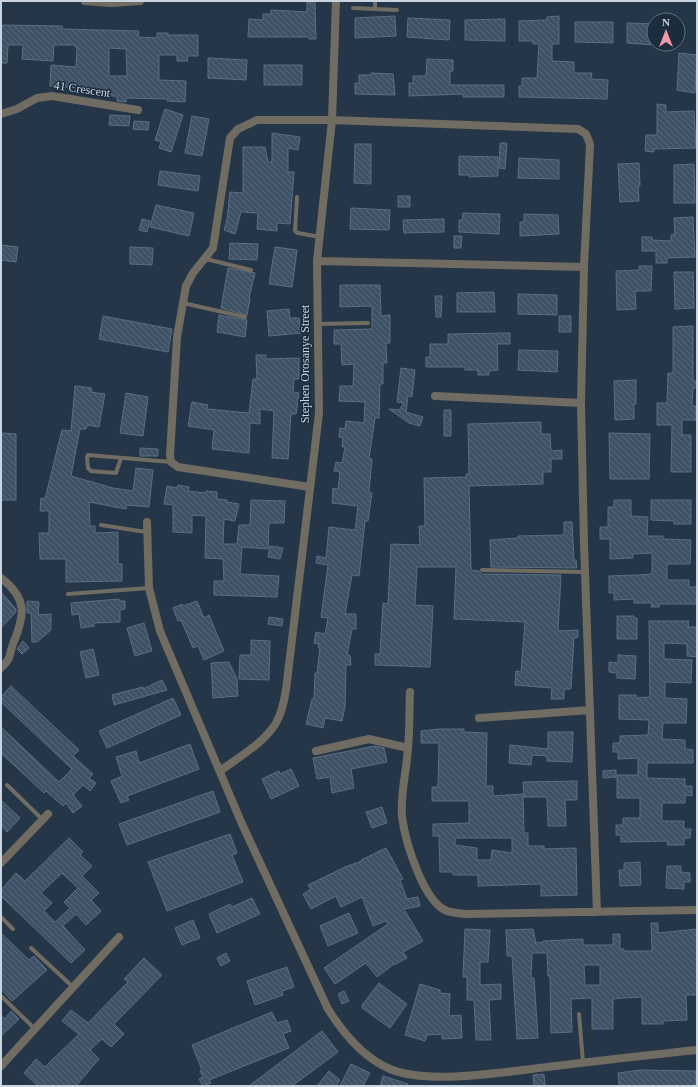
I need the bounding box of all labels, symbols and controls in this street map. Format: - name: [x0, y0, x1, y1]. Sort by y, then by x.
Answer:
- north arrow: [646, 12, 686, 52]
- text: N: [662, 16, 670, 28]
- street label: 41 Crescent: [53, 78, 112, 100]
- street label: Stephen Orosanye Street: [298, 304, 312, 423]

